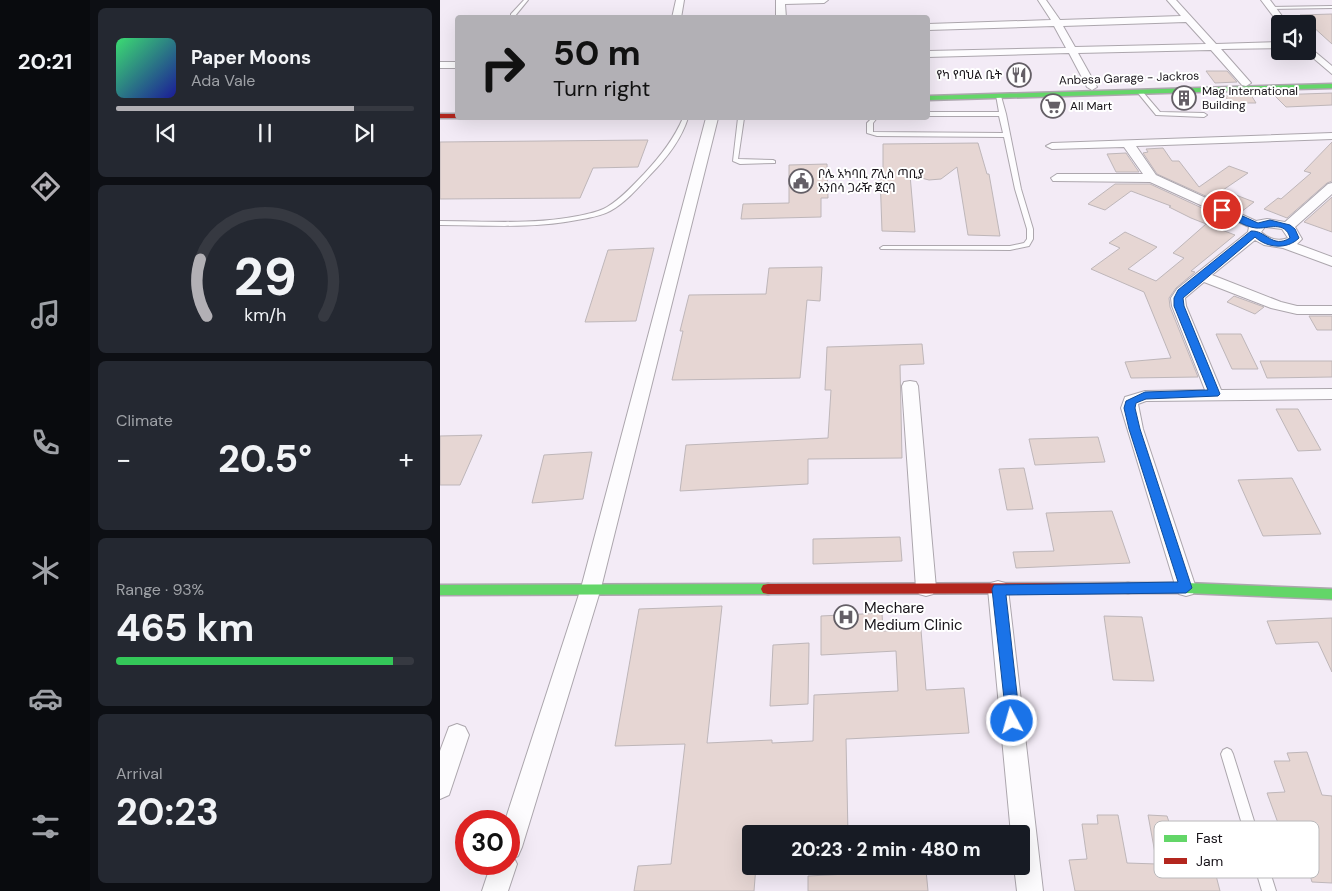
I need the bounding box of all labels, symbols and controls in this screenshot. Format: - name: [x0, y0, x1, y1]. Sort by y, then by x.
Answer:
- map controls: [1271, 15, 1316, 60]
- button: sound: [1271, 15, 1316, 60]
- text: 50 m: [553, 30, 641, 76]
- icon: right: [470, 35, 535, 100]
- text: Paper Moons: [191, 45, 311, 70]
- text: 20:21: [18, 47, 72, 76]
- restaurant icon: የካ የባህል ቤት: [1006, 62, 1032, 88]
- place label: የካ የባህል ቤት: [937, 67, 1003, 83]
- street label: Anbesa Garage - Jackros: [1059, 68, 1199, 88]
- text: Ada Vale: [191, 70, 255, 91]
- text: Turn right: [553, 74, 650, 103]
- place label: Mag International Building: [1202, 83, 1298, 113]
- building icon: Mag International Building: [1171, 85, 1197, 111]
- supermarket icon: All Mart: [1040, 93, 1066, 119]
- place label: All Mart: [1070, 98, 1113, 114]
- icon: previous: [152, 119, 180, 147]
- icon: pause: [251, 119, 279, 147]
- icon: next: [350, 119, 378, 147]
- place label: ቦሌ አካባቢ ፖሊስ ጣቢያ አንበሳ ጋራዥ ጀርባ: [818, 166, 924, 196]
- public building icon: ቦሌ አካባቢ ፖሊስ ጣቢያ አንበሳ ጋራዥ ጀርባ: [788, 168, 814, 194]
- icon: directions: [28, 169, 63, 204]
- pin: [1201, 189, 1243, 231]
- icon: arrive: [1208, 196, 1236, 224]
- text: 29: [234, 243, 296, 311]
- icon: music: [28, 297, 63, 332]
- text: km/h: [244, 303, 286, 327]
- text: Climate: [116, 410, 173, 431]
- icon: phone: [28, 425, 63, 460]
- text: 20.5°: [218, 434, 312, 484]
- text: −: [116, 441, 131, 478]
- text: +: [399, 441, 414, 478]
- icon: climate: [28, 553, 63, 588]
- text: Range · 93%: [116, 579, 204, 600]
- place label: Mechare Medium Clinic: [864, 598, 963, 635]
- text: 465 km: [116, 603, 254, 653]
- hospital icon: Mechare Medium Clinic: [833, 604, 859, 630]
- icon: car: [28, 681, 63, 716]
- position arrow: [985, 694, 1037, 746]
- text: Arrival: [116, 763, 163, 784]
- text: 20:23: [116, 787, 219, 837]
- icon: filters: [28, 809, 63, 844]
- speed limit sign: 30: [455, 810, 520, 875]
- legend: [1154, 821, 1319, 878]
- text: Fast: [1196, 829, 1223, 847]
- text: 20:23 · 2 min · 480 m: [791, 837, 981, 862]
- text: Jam: [1196, 852, 1223, 870]

